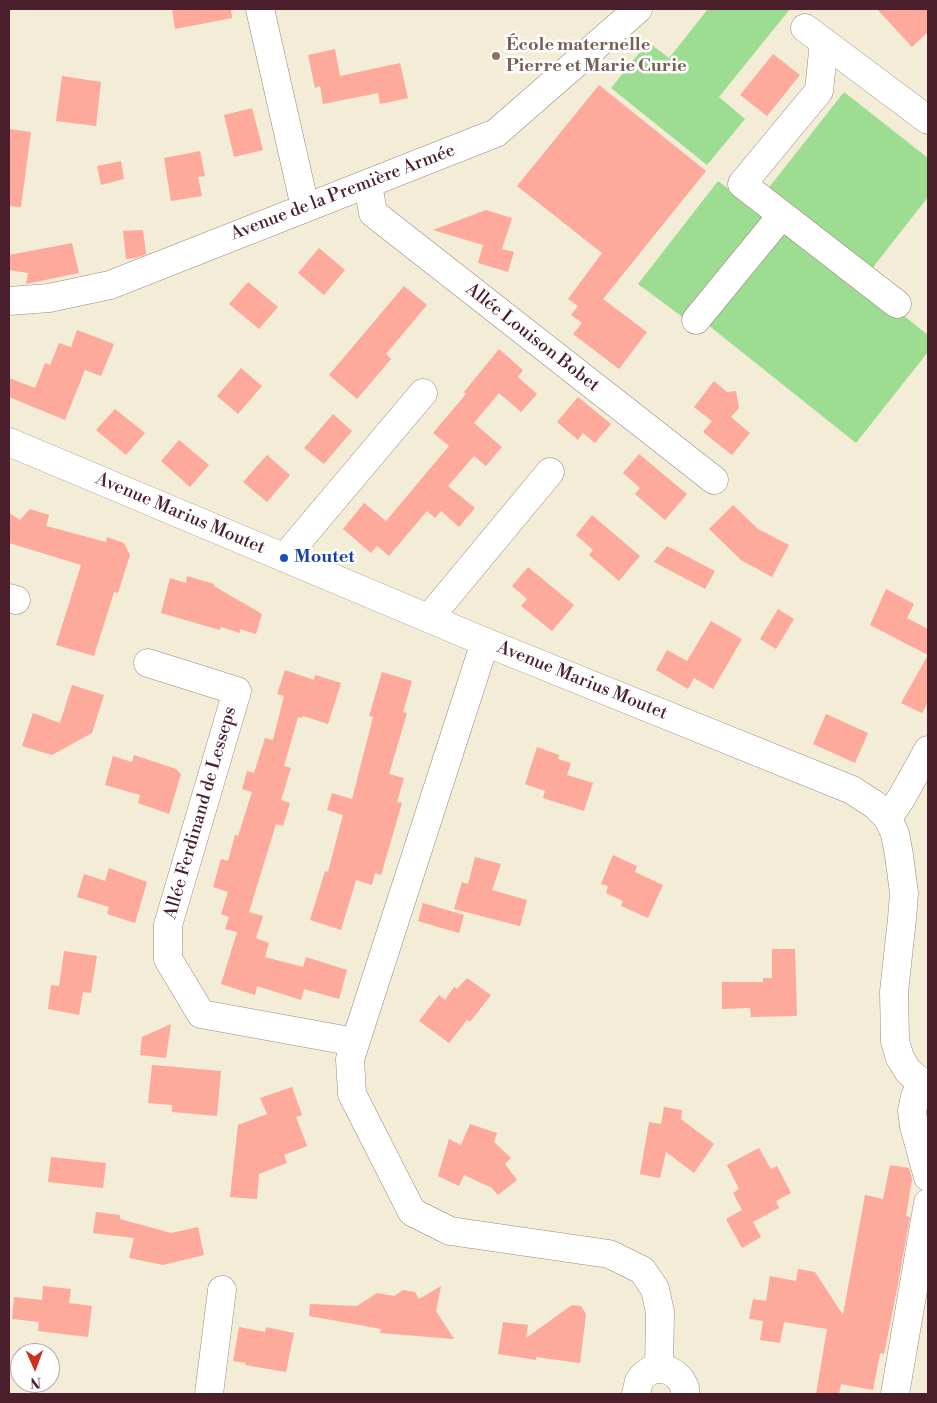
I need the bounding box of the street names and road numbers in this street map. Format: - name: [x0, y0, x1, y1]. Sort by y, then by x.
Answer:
- street label: Avenue de la Première Armée: [228, 140, 458, 246]
- street label: Allée Louison Bobet: [461, 279, 603, 397]
- street label: Avenue Marius Moutet: [92, 469, 268, 559]
- street label: Avenue Marius Moutet: [494, 637, 670, 725]
- street label: Allée Ferdinand de Lesseps: [160, 704, 242, 922]

